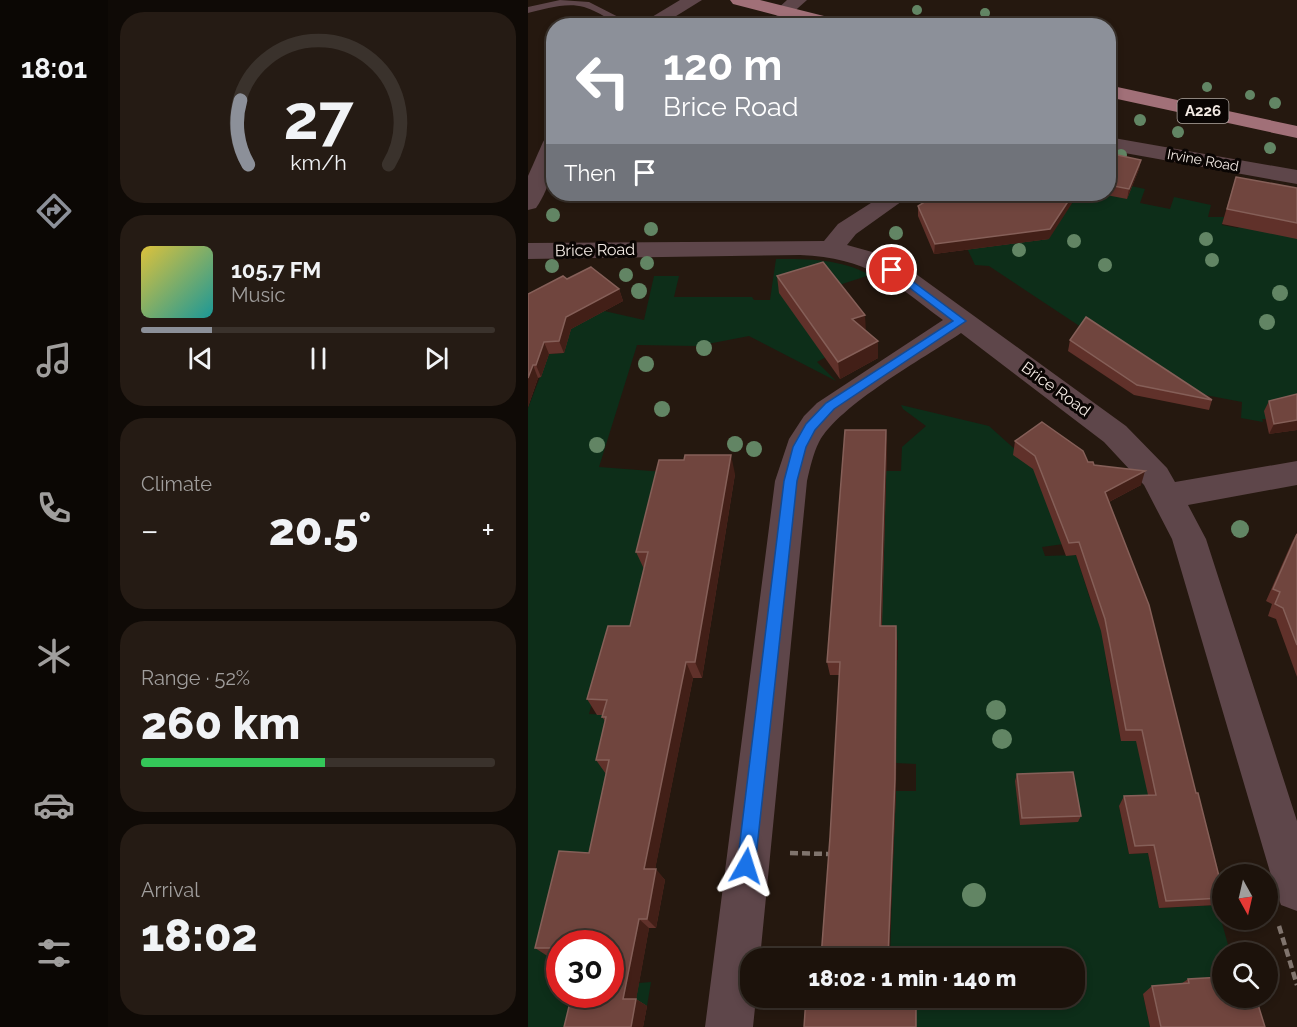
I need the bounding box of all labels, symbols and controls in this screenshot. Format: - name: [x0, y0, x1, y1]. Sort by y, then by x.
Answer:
- text: 120 m: [663, 41, 782, 90]
- icon: left: [564, 42, 642, 120]
- text: 18:01: [21, 53, 87, 84]
- text: 27: [283, 80, 354, 154]
- text: Brice Road: [663, 91, 799, 122]
- road number: A226: [1178, 99, 1228, 123]
- street label: Irvine Road: [1166, 146, 1240, 174]
- text: km/h: [290, 150, 346, 175]
- icon: arrive: [628, 156, 661, 189]
- text: Then: [564, 160, 616, 186]
- icon: directions: [33, 190, 75, 232]
- street label: Brice Road: [555, 240, 635, 260]
- pin: [866, 244, 917, 295]
- icon: arrive: [875, 253, 908, 286]
- text: 105.7 FM: [231, 257, 321, 283]
- text: Music: [231, 283, 285, 307]
- icon: music: [33, 339, 75, 381]
- icon: previous: [184, 342, 217, 375]
- icon: pause: [302, 342, 335, 375]
- icon: next: [420, 342, 453, 375]
- street label: Brice Road: [1018, 358, 1094, 420]
- text: Climate: [141, 472, 212, 496]
- icon: phone: [33, 487, 75, 529]
- text: 20.5°: [269, 503, 371, 556]
- text: −: [141, 511, 159, 550]
- text: +: [481, 511, 495, 550]
- icon: climate: [33, 635, 75, 677]
- text: Range · 52%: [141, 666, 250, 690]
- text: 260 km: [141, 697, 300, 750]
- icon: car: [33, 784, 75, 826]
- position arrow: [714, 834, 778, 898]
- north arrow: [1212, 864, 1278, 930]
- map controls: [1212, 864, 1278, 1008]
- text: Arrival: [141, 878, 200, 902]
- text: 18:02: [141, 909, 258, 962]
- speed limit sign: 30: [546, 930, 624, 1008]
- icon: filters: [33, 932, 75, 974]
- button: search: [1212, 942, 1278, 1008]
- text: 18:02 · 1 min · 140 m: [809, 965, 1016, 991]

